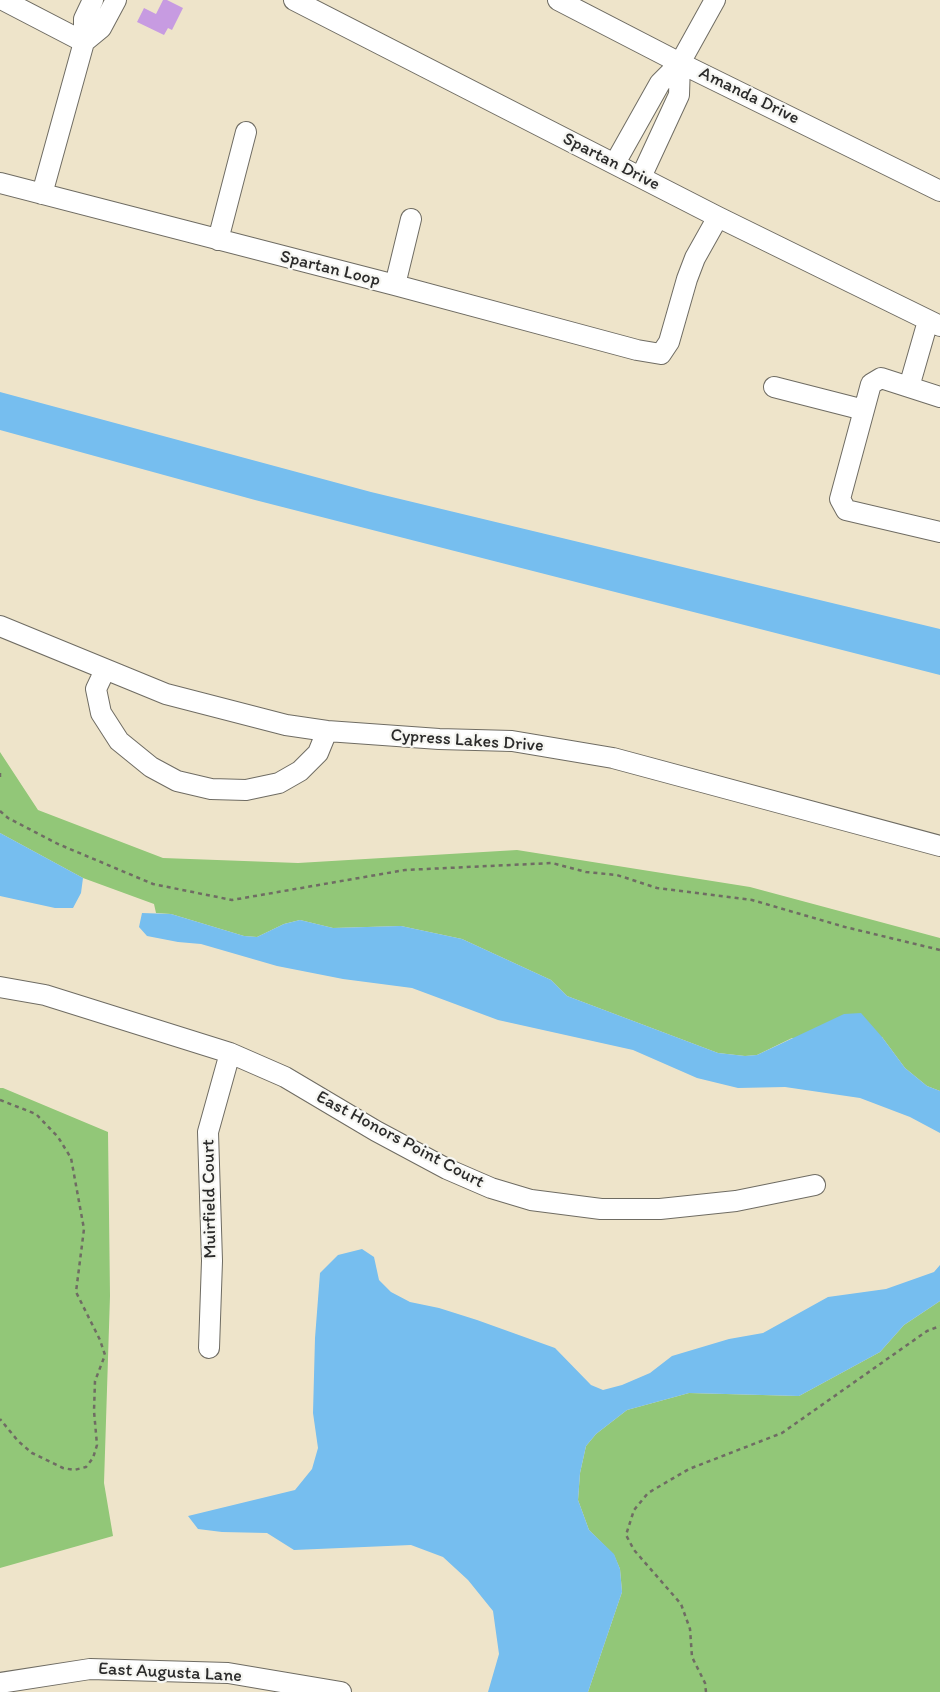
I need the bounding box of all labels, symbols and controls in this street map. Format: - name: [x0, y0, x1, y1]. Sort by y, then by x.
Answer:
- street label: Amanda Drive: [695, 62, 803, 130]
- street label: Spartan Drive: [559, 128, 663, 196]
- street label: Spartan Loop: [278, 246, 382, 292]
- street label: Cypress Lakes Drive: [390, 725, 544, 757]
- street label: East Honors Point Court: [312, 1087, 488, 1193]
- street label: Muirfield Court: [198, 1139, 222, 1259]
- street label: East Augusta Lane: [98, 1658, 242, 1688]

